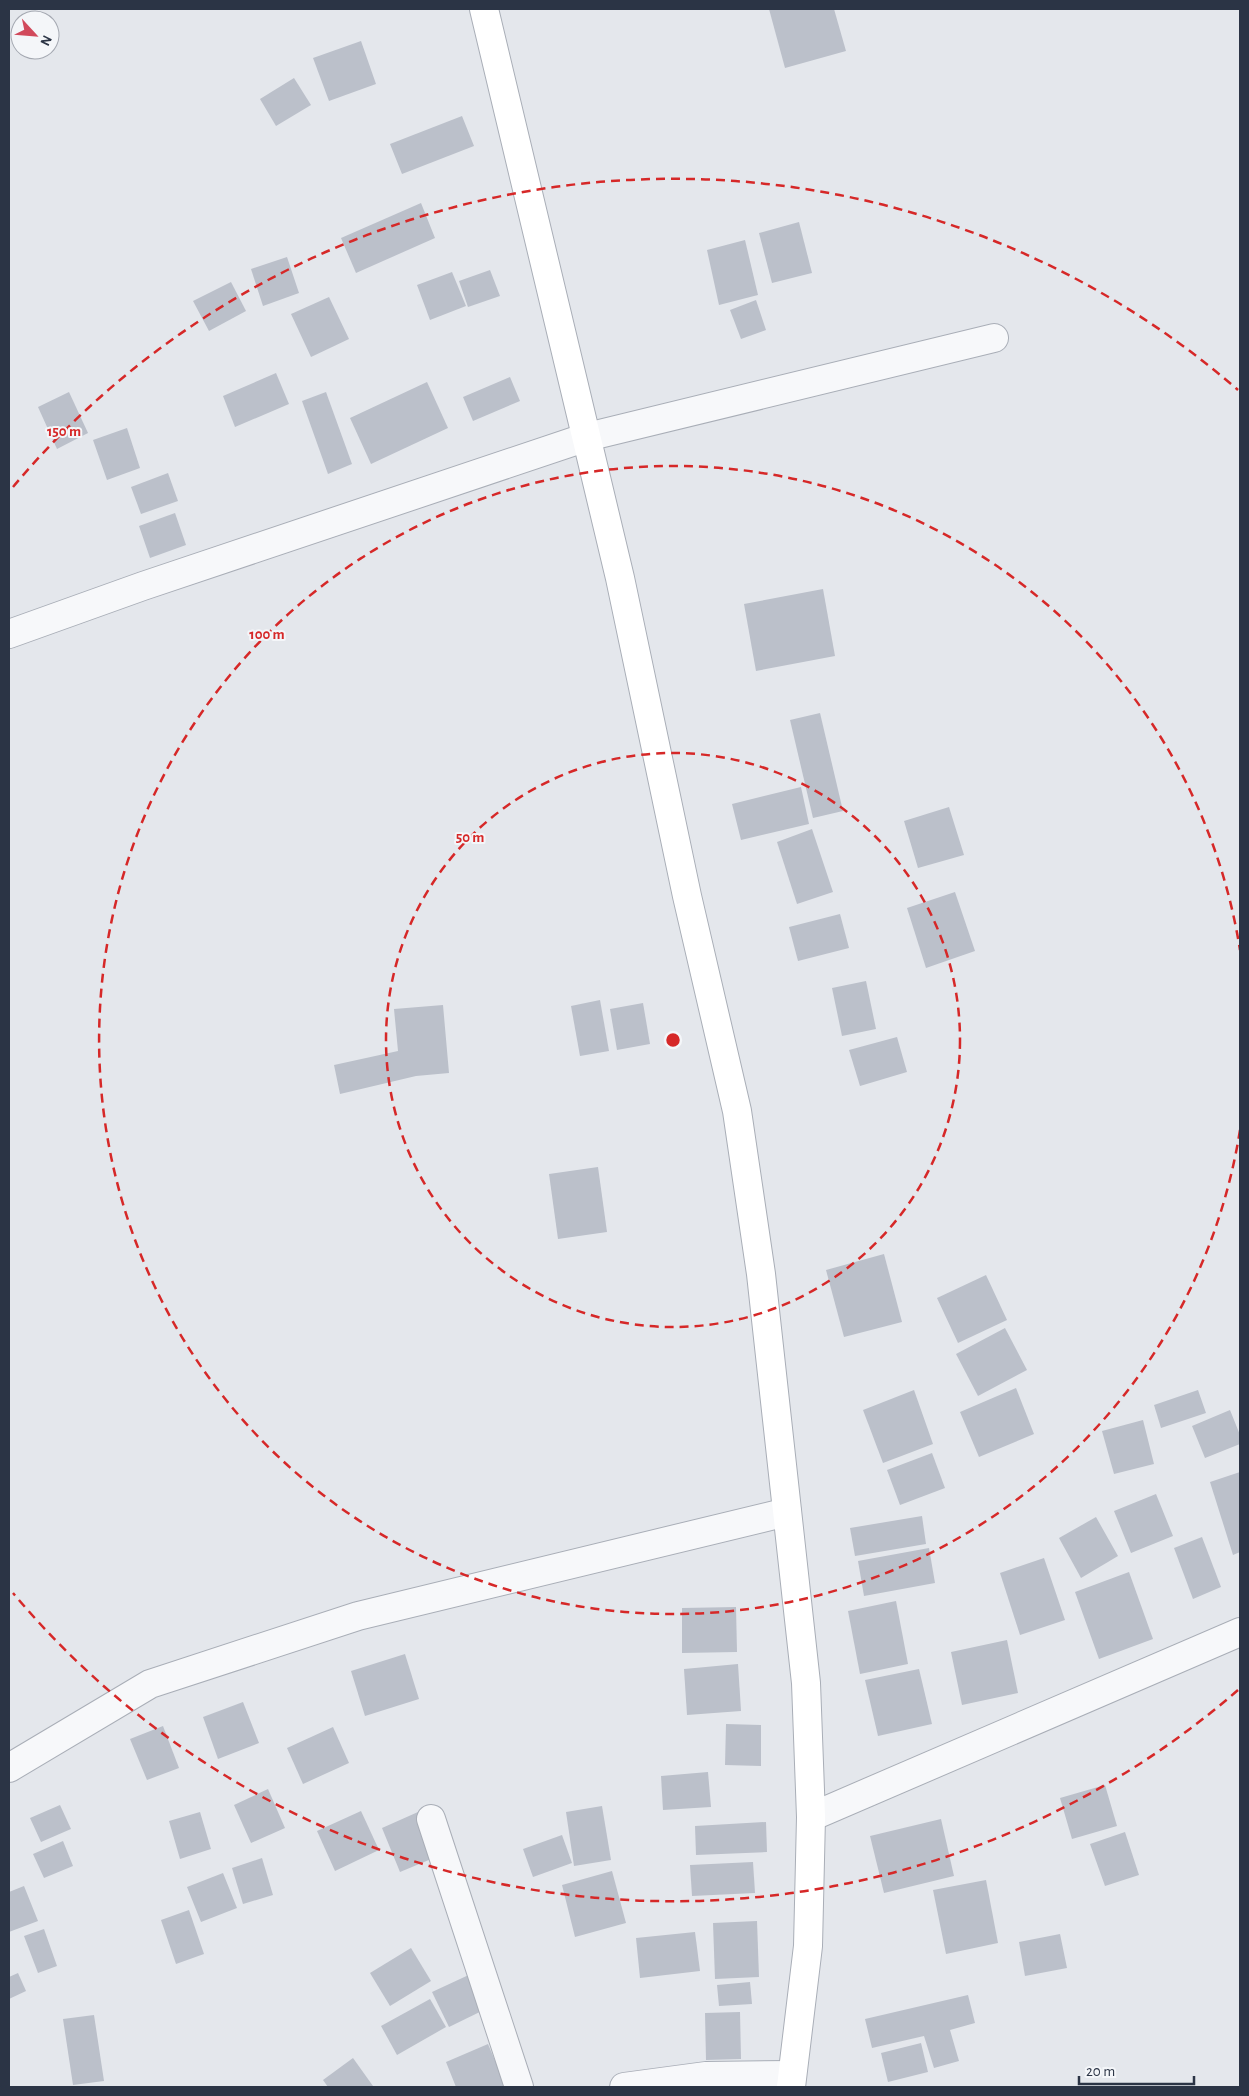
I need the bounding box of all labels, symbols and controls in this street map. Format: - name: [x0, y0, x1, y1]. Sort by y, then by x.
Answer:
- north arrow: [10, 10, 60, 60]
- text: N: [37, 33, 54, 48]
- text: 150 m: [47, 424, 81, 439]
- text: 100 m: [249, 627, 285, 642]
- text: 50 m: [456, 830, 484, 845]
- centre of rings: [664, 1031, 682, 1049]
- scale bar: [1079, 2054, 1194, 2086]
- text: 20 m: [1086, 2064, 1115, 2079]

